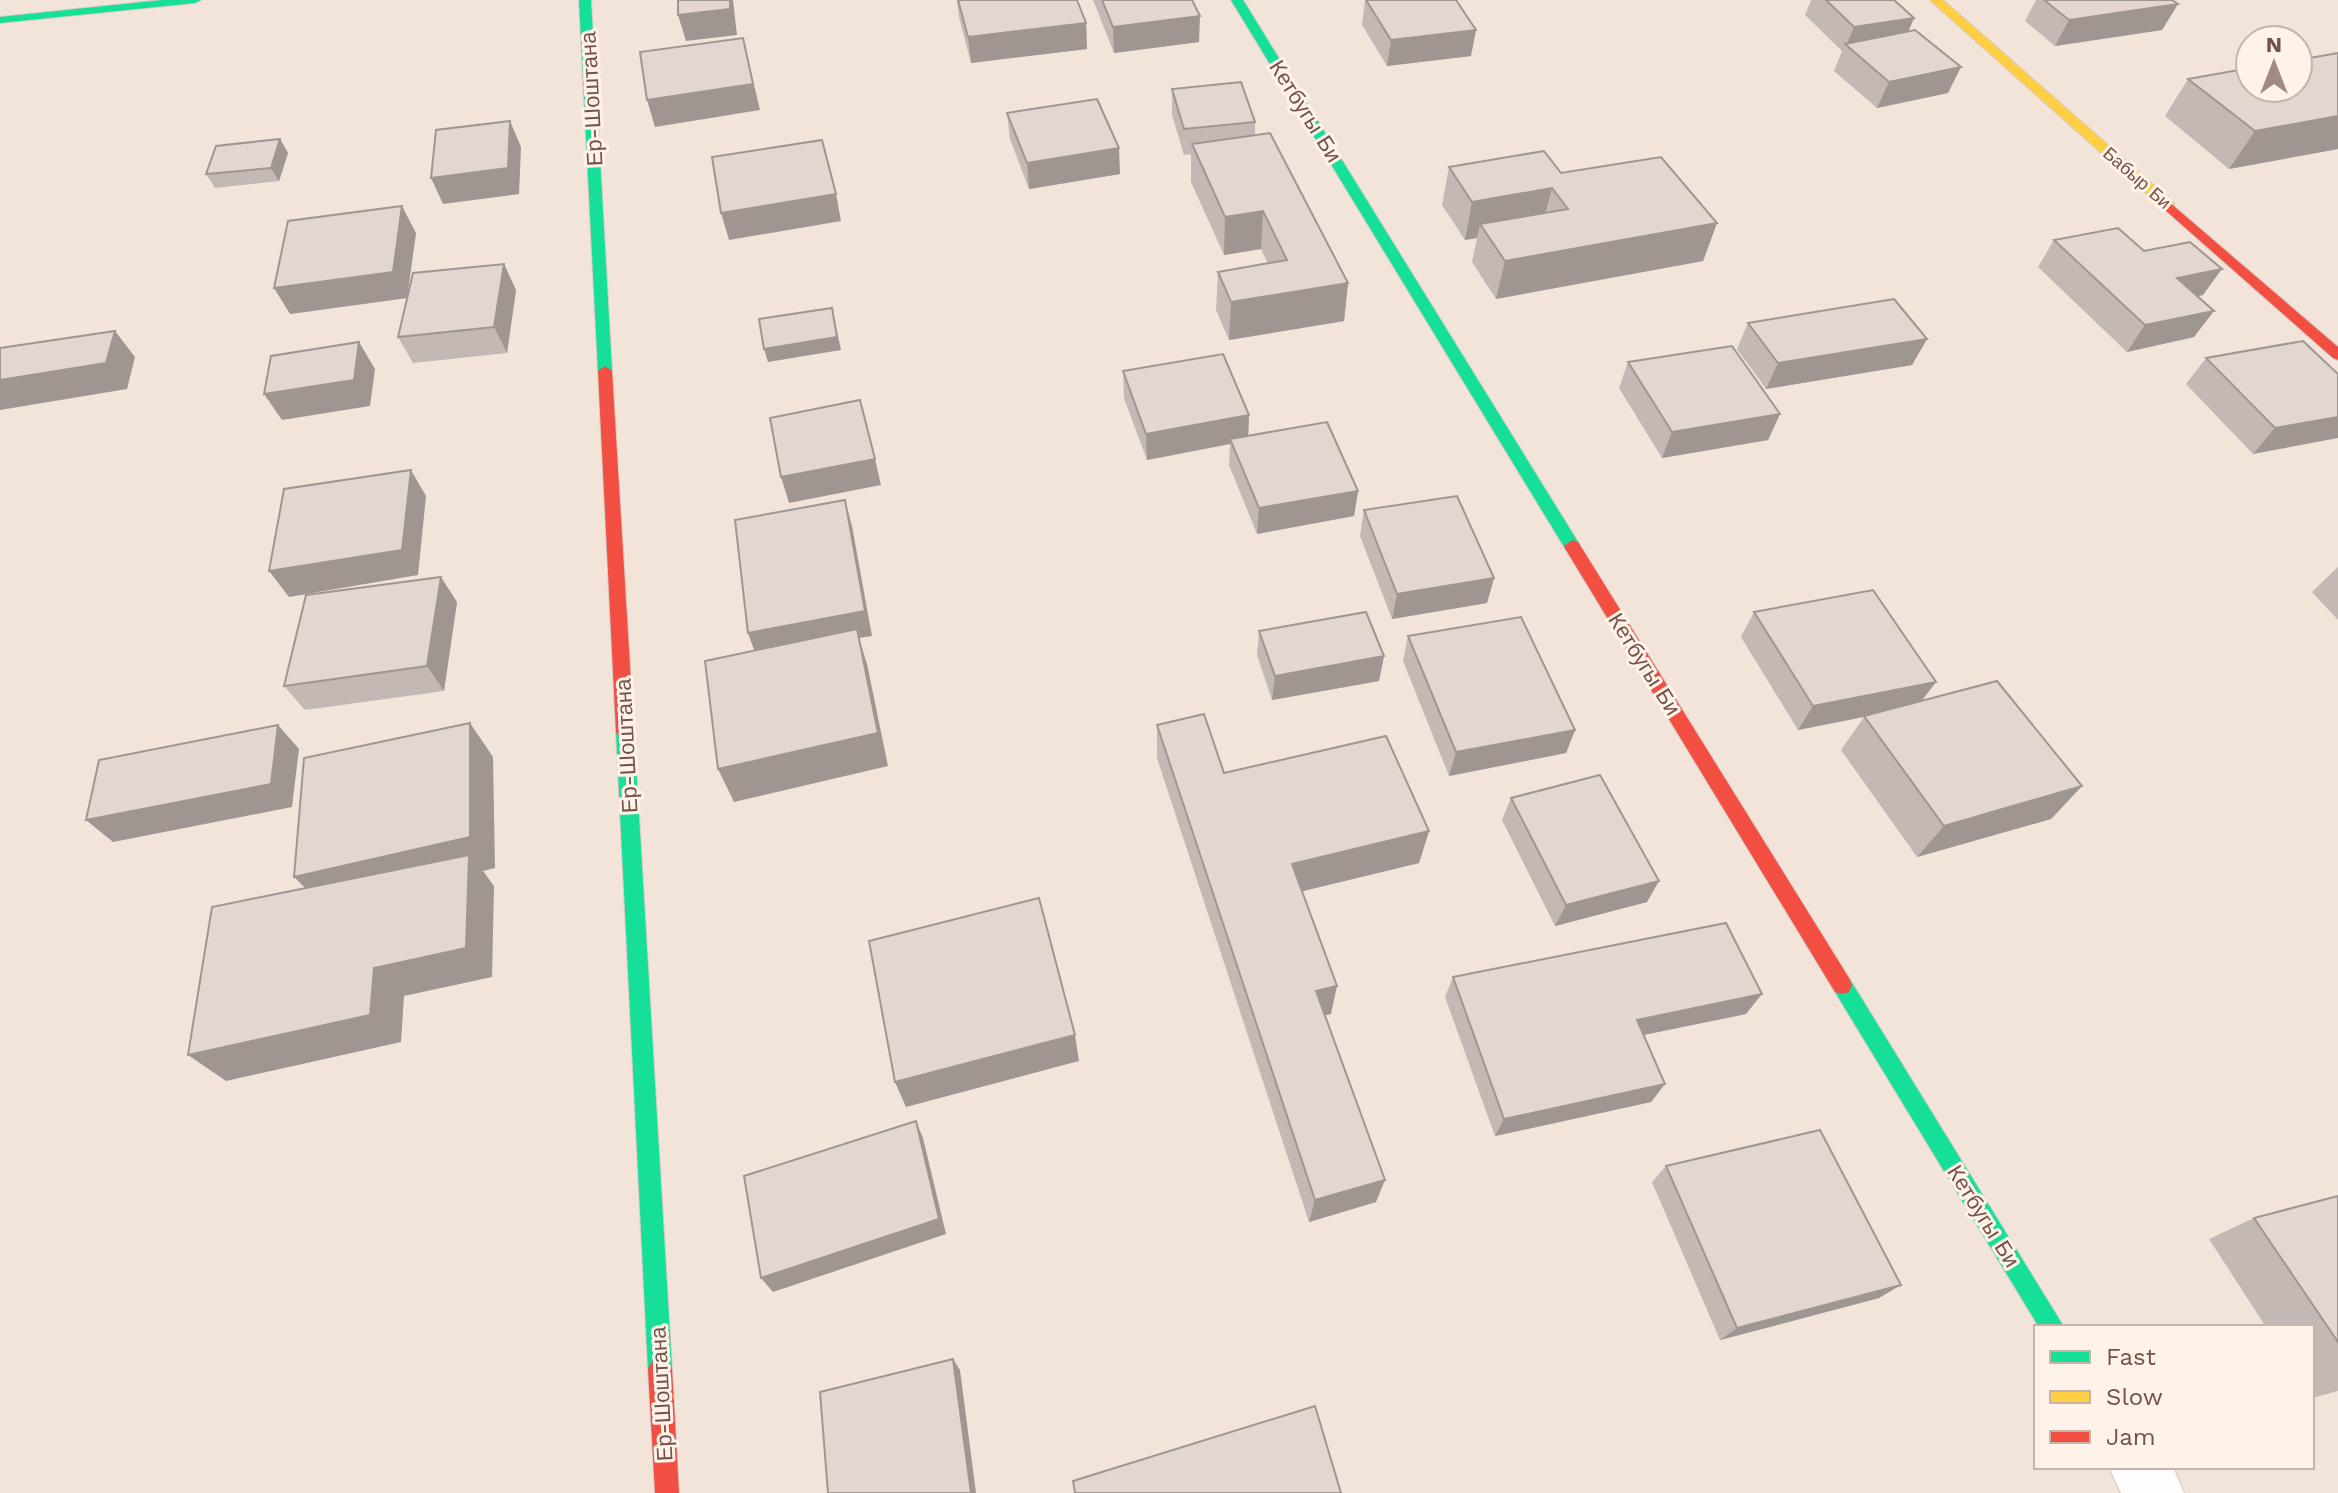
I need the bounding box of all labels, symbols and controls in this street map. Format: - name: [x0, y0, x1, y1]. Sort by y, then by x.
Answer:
- north arrow: [2234, 24, 2314, 104]
- street label: Ер-Шоштана: [575, 30, 608, 167]
- text: N: [2266, 32, 2282, 57]
- street label: Кетбугы Би: [1264, 56, 1347, 167]
- street label: Бабыр Би: [2099, 142, 2176, 213]
- street label: Кетбугы Би: [1603, 609, 1686, 720]
- street label: Ер-Шоштана: [610, 677, 643, 814]
- street label: Кетбугы Би: [1942, 1161, 2025, 1272]
- street label: Ер-Шоштана: [645, 1325, 678, 1462]
- legend: [2034, 1325, 2314, 1469]
- text: Fast: [2106, 1343, 2156, 1371]
- text: Slow: [2106, 1383, 2163, 1411]
- text: Jam: [2106, 1423, 2156, 1451]

